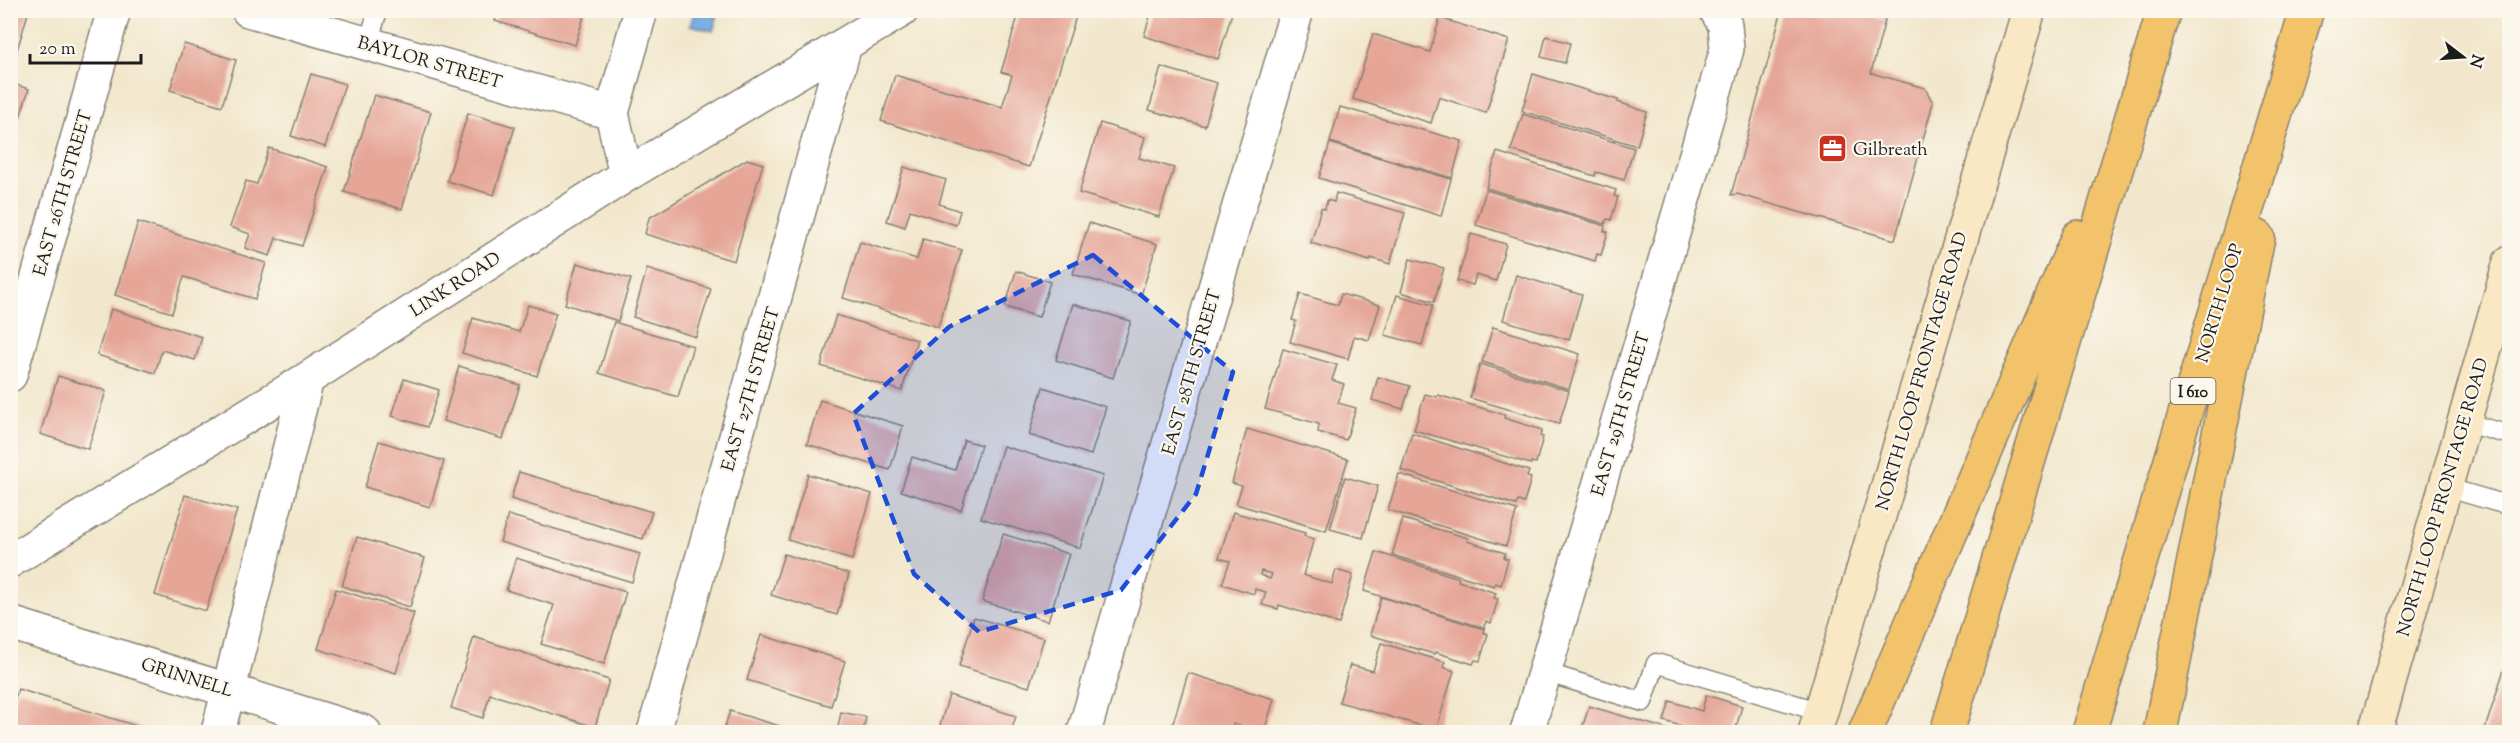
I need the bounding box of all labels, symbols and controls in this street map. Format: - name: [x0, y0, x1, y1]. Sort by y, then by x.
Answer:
- scale bar: [30, 27, 141, 65]
- north arrow: [2433, 27, 2493, 87]
- street label: BAYLOR STREET: [354, 31, 505, 97]
- text: 20 m: [39, 37, 76, 63]
- text: N: [2462, 51, 2488, 70]
- street label: EAST 26TH STREET: [28, 107, 100, 279]
- office icon: Gilbreath: [1816, 133, 1848, 165]
- place label: Gilbreath: [1853, 138, 1928, 164]
- street label: NORTH LOOP FRONTAGE ROAD: [1871, 229, 1975, 514]
- street label: NORTH LOOP: [2190, 241, 2251, 366]
- street label: LINK ROAD: [406, 247, 507, 325]
- street label: EAST 28TH STREET: [1157, 286, 1229, 458]
- street label: EAST 27TH STREET: [716, 304, 788, 475]
- street label: EAST 29TH STREET: [1586, 329, 1658, 500]
- street label: NORTH LOOP FRONTAGE ROAD: [2392, 355, 2496, 640]
- road number: I 610: [2170, 378, 2216, 404]
- street label: GRINNELL: [137, 653, 236, 705]

